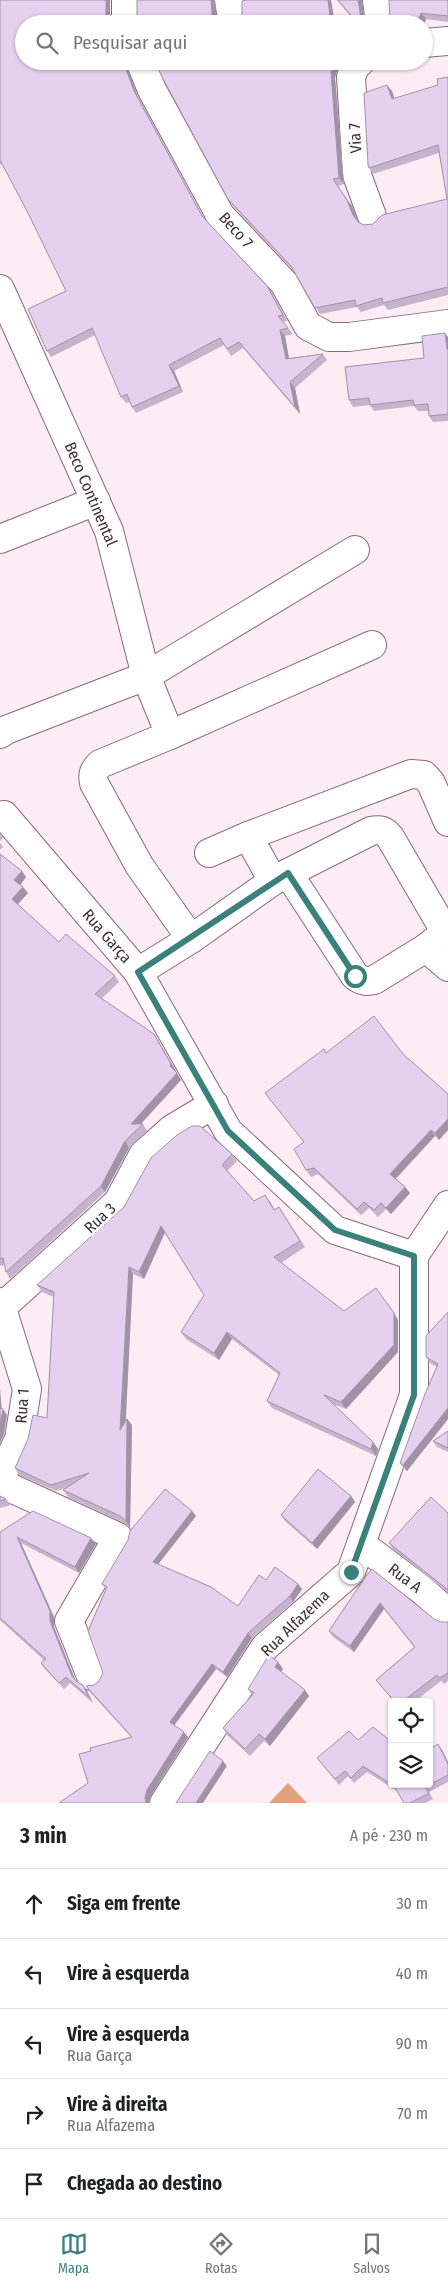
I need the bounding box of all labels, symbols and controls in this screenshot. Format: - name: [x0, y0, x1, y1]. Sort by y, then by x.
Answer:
- search box: [15, 15, 433, 70]
- icon: search: [33, 29, 61, 57]
- text: Pesquisar aqui: [73, 31, 187, 54]
- street label: Via 7: [344, 122, 366, 154]
- street label: Beco 7: [215, 208, 257, 252]
- street label: Beco Continental: [61, 439, 121, 549]
- street label: Rua Garça: [78, 905, 136, 967]
- route start: [344, 965, 367, 988]
- street label: Rua 3: [80, 1199, 120, 1237]
- street label: Rua 1: [11, 1388, 33, 1424]
- street label: Rua A: [384, 1559, 426, 1597]
- route end: [340, 1561, 363, 1584]
- street label: Rua Alfazema: [257, 1585, 333, 1660]
- map controls: [388, 1698, 433, 1788]
- button: locate: [388, 1698, 433, 1743]
- button: layers: [388, 1743, 433, 1788]
- text: 3 min: [20, 1823, 67, 1849]
- text: A pé · 230 m: [350, 1826, 428, 1845]
- icon: ahead: [20, 1890, 48, 1918]
- text: Siga em frente: [67, 1892, 181, 1915]
- text: 30 m: [396, 1894, 428, 1913]
- icon: left: [20, 1960, 48, 1988]
- text: Vire à esquerda: [67, 1962, 189, 1985]
- text: 40 m: [396, 1964, 428, 1983]
- text: Vire à esquerda: [67, 2023, 189, 2046]
- icon: left: [20, 2030, 48, 2058]
- text: 90 m: [396, 2034, 428, 2053]
- text: Rua Garça: [67, 2046, 132, 2065]
- text: Vire à direita: [67, 2093, 168, 2116]
- icon: right: [20, 2100, 48, 2128]
- text: 70 m: [397, 2104, 428, 2123]
- text: Rua Alfazema: [67, 2116, 155, 2135]
- icon: arrive: [20, 2170, 48, 2198]
- text: Chegada ao destino: [67, 2172, 222, 2195]
- tab: Mapa: [58, 2230, 89, 2277]
- tab: Rotas: [205, 2230, 237, 2277]
- tab: Salvos: [353, 2230, 390, 2277]

